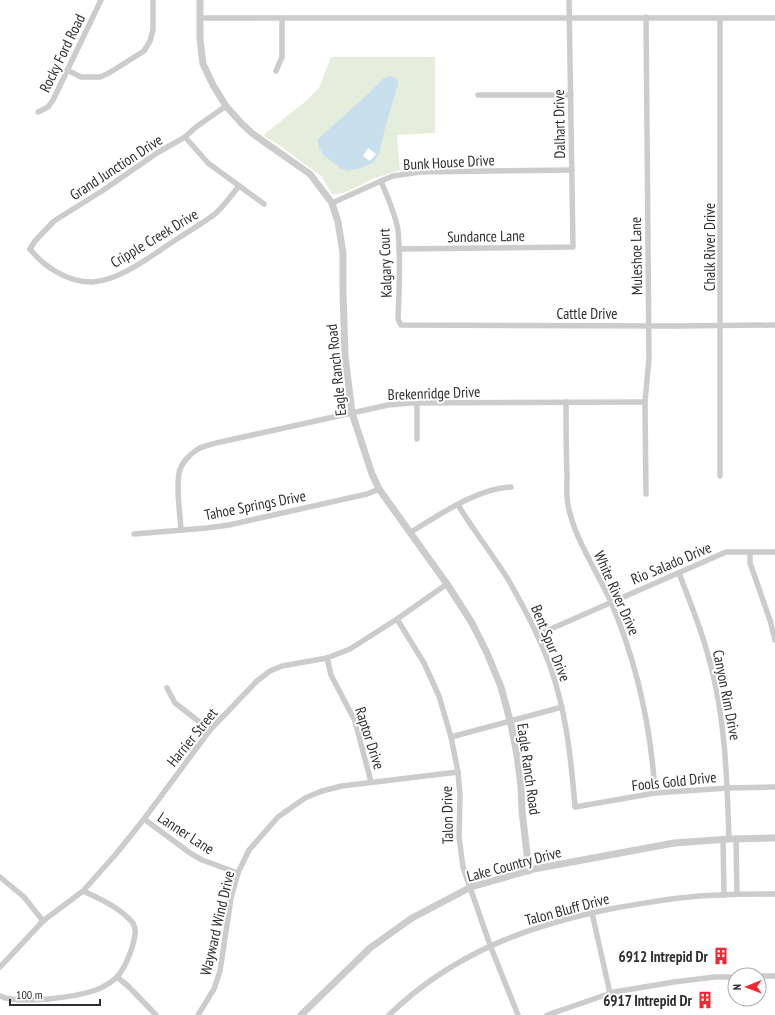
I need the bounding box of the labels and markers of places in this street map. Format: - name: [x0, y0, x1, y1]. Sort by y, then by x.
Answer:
- building icon: 6912 Intrepid Dr: [711, 946, 731, 966]
- place label: 6912 Intrepid Dr: [619, 947, 709, 966]
- building icon: 6917 Intrepid Dr: [695, 990, 715, 1010]
- place label: 6917 Intrepid Dr: [603, 991, 693, 1010]

